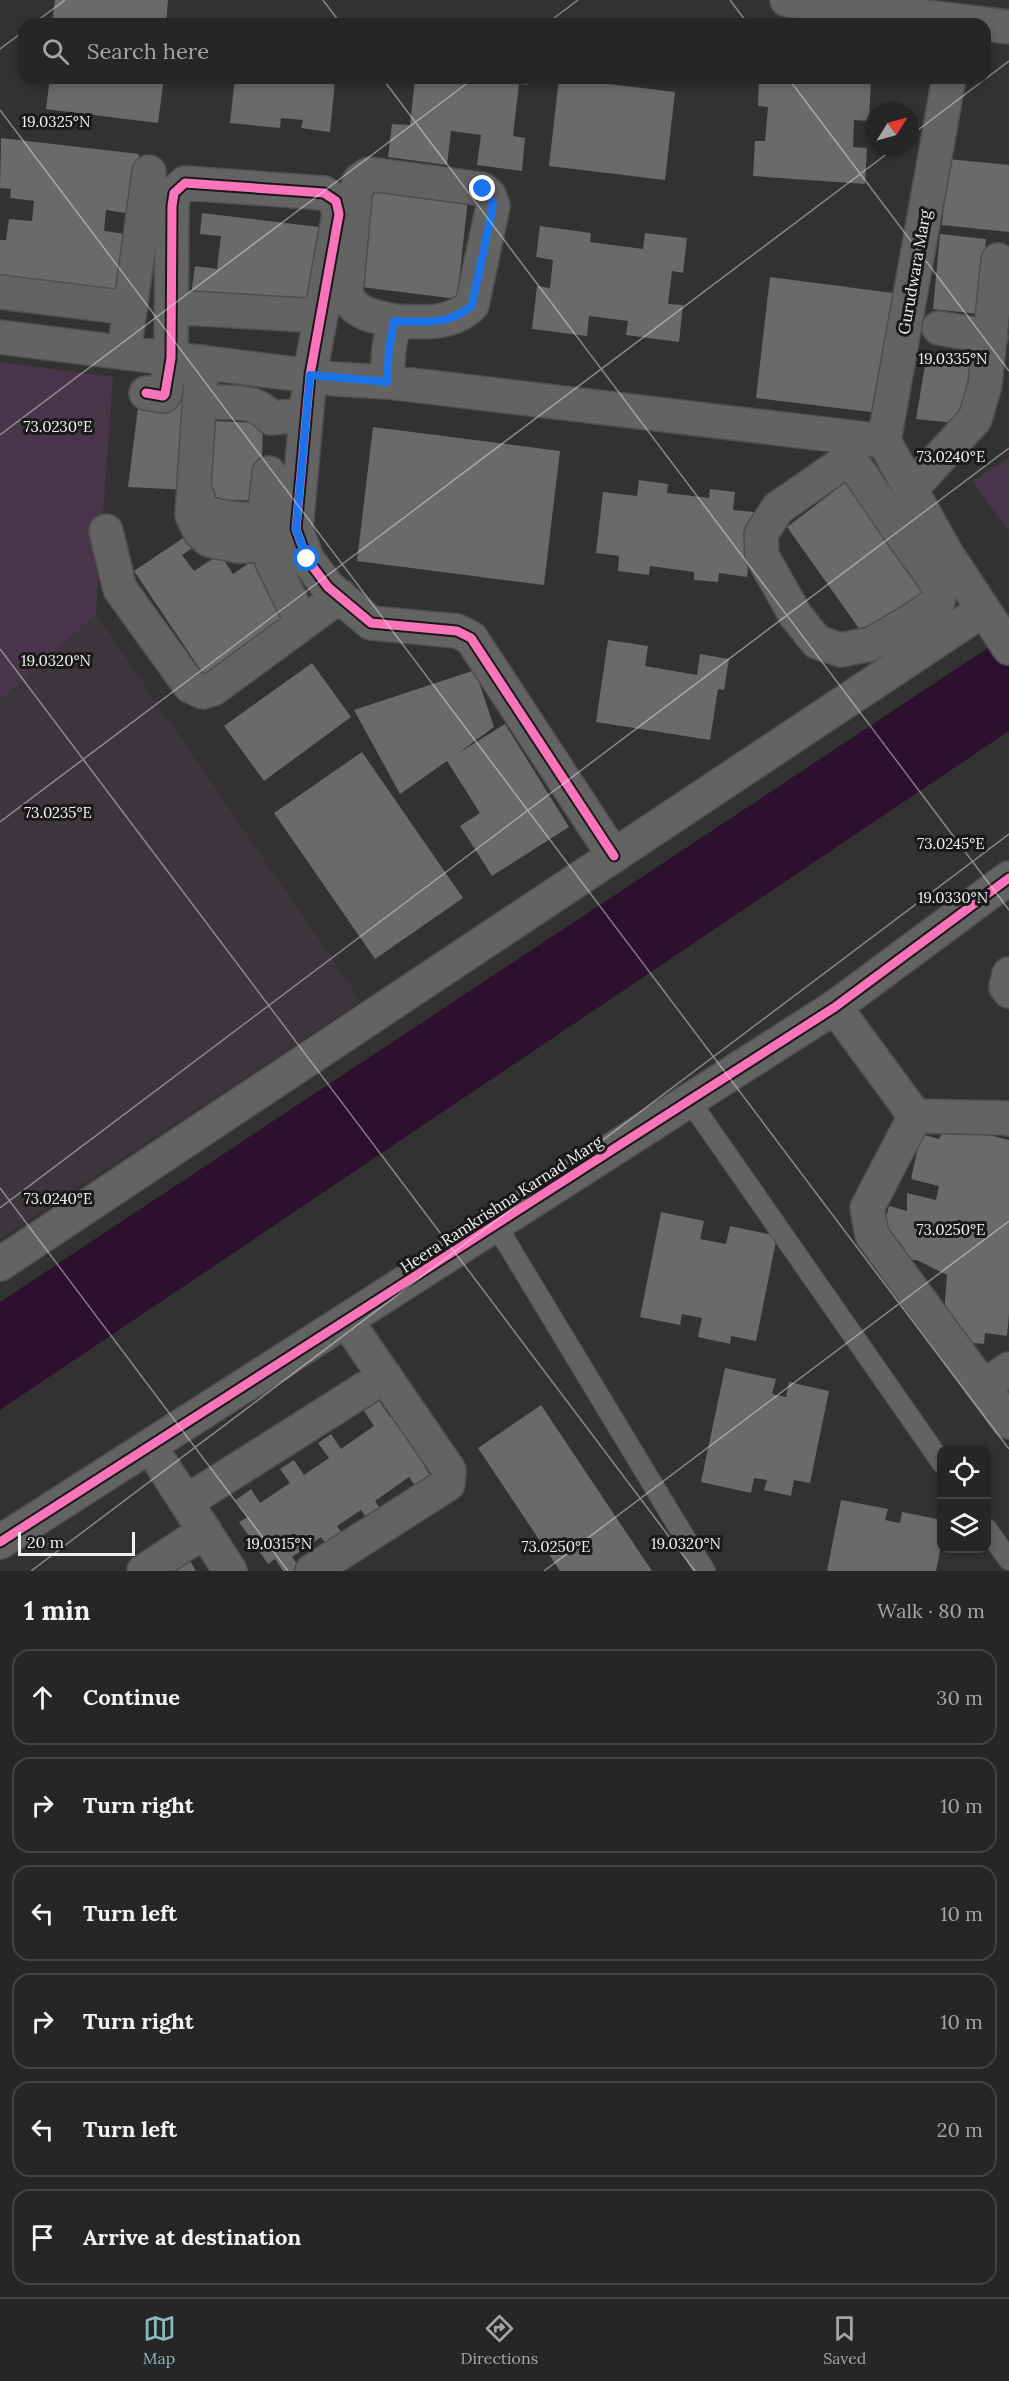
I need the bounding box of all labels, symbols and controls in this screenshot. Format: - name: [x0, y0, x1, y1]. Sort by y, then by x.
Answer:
- search box: [18, 18, 991, 84]
- icon: search: [39, 35, 72, 68]
- text: Search here: [87, 37, 209, 65]
- north arrow: [865, 102, 919, 156]
- text: 19.0325°N: [22, 112, 90, 131]
- route end: [469, 175, 495, 201]
- street label: Gurudwara Marg: [893, 207, 935, 336]
- text: 19.0335°N: [918, 349, 988, 368]
- text: 73.0230°E: [24, 417, 92, 436]
- text: 73.0240°E: [917, 447, 985, 466]
- route start: [293, 545, 319, 571]
- text: 19.0320°N: [21, 651, 91, 670]
- text: 73.0235°E: [24, 803, 92, 822]
- text: 73.0245°E: [917, 834, 985, 853]
- text: 19.0330°N: [918, 888, 988, 907]
- street label: Heera Ramkrishna Karnad Marg: [396, 1130, 607, 1277]
- text: 73.0240°E: [24, 1189, 92, 1208]
- text: 73.0250°E: [917, 1220, 985, 1239]
- map controls: [937, 1445, 991, 1553]
- button: locate: [937, 1445, 991, 1499]
- button: layers: [937, 1499, 991, 1553]
- scale bar: [18, 1529, 135, 1556]
- text: 20 m: [27, 1532, 64, 1552]
- text: 19.0315°N: [246, 1534, 312, 1553]
- text: 19.0320°N: [651, 1534, 721, 1553]
- text: 73.0250°E: [522, 1537, 590, 1556]
- text: 1 min: [24, 1594, 90, 1627]
- text: Walk · 80 m: [877, 1598, 985, 1623]
- icon: ahead: [26, 1681, 59, 1714]
- text: Continue: [83, 1683, 180, 1711]
- text: 30 m: [936, 1685, 983, 1710]
- icon: right: [26, 1789, 59, 1822]
- text: Turn right: [83, 1791, 194, 1819]
- text: 10 m: [940, 1793, 983, 1818]
- icon: left: [26, 1897, 59, 1930]
- text: Turn left: [83, 1899, 177, 1927]
- text: 10 m: [940, 1901, 983, 1926]
- icon: right: [26, 2005, 59, 2038]
- text: Turn right: [83, 2007, 194, 2035]
- text: 10 m: [940, 2009, 983, 2034]
- icon: left: [26, 2113, 59, 2146]
- text: Turn left: [83, 2115, 177, 2143]
- text: 20 m: [937, 2117, 983, 2142]
- icon: arrive: [26, 2221, 59, 2254]
- text: Arrive at destination: [83, 2223, 301, 2251]
- tab: Map: [143, 2312, 176, 2368]
- tab: Directions: [461, 2312, 538, 2368]
- tab: Saved: [823, 2312, 866, 2368]

